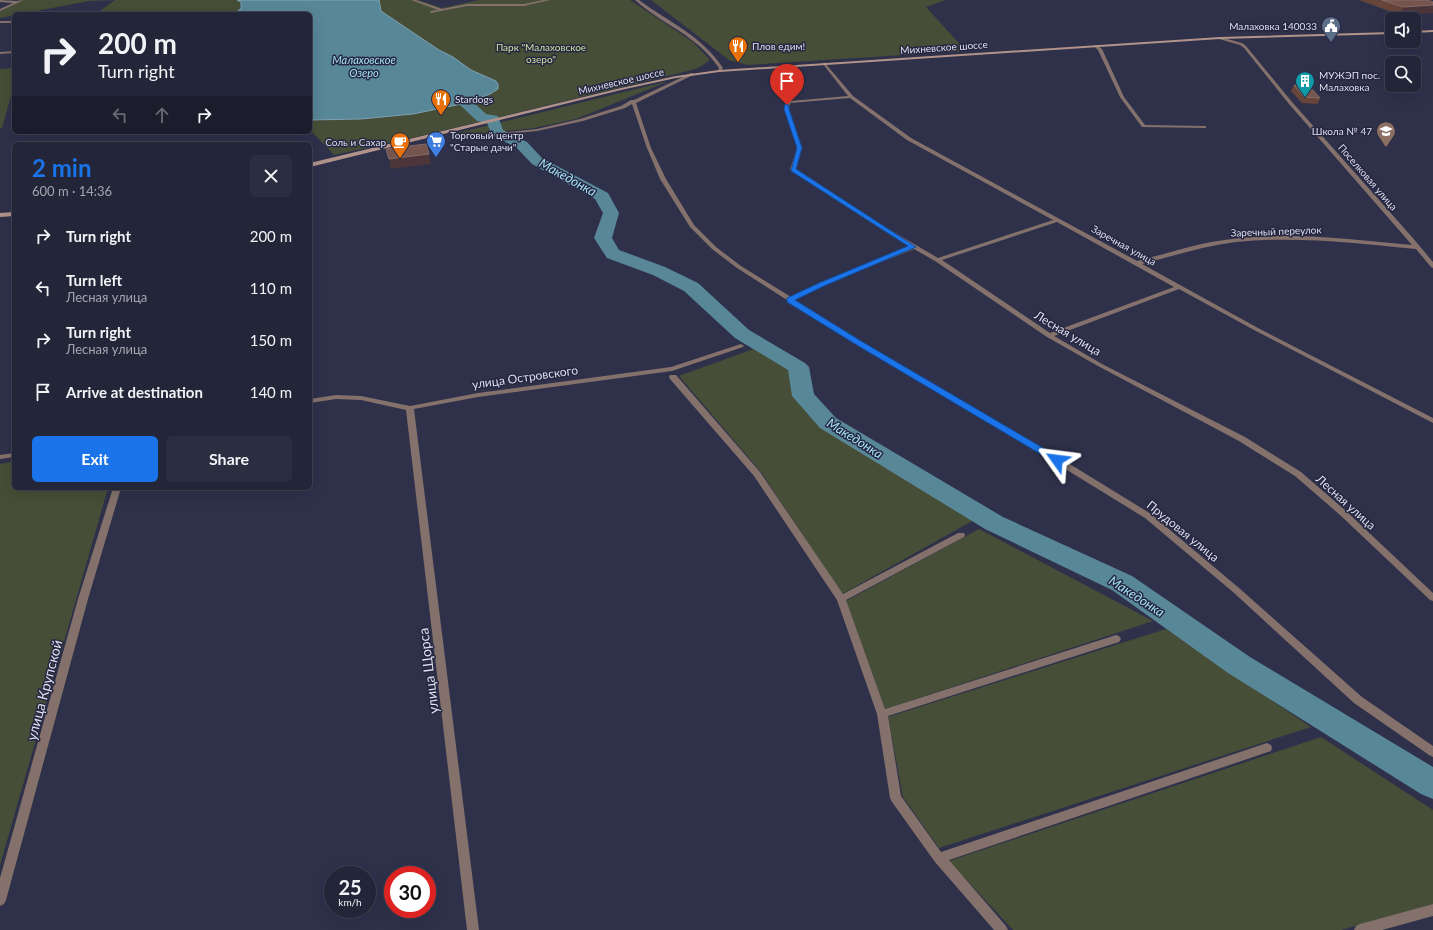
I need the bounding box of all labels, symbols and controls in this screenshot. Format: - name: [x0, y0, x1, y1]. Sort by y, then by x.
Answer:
- map controls: [1385, 12, 1421, 92]
- button: sound: [1385, 12, 1421, 48]
- public building icon: Малаховка 140033: [1320, 15, 1342, 43]
- place label: Малаховка 140033: [1229, 20, 1317, 32]
- text: 200 m: [98, 26, 177, 60]
- icon: right: [32, 28, 84, 80]
- restaurant icon: Плов едим!: [727, 35, 749, 63]
- street label: Михневское шоссе: [900, 38, 988, 56]
- place label: Плов едим!: [752, 40, 805, 52]
- park label: Парк "Малаховское озеро": [496, 41, 586, 65]
- water label: Малаховское Озеро: [332, 53, 396, 79]
- button: search: [1385, 56, 1421, 92]
- text: Turn right: [98, 60, 175, 82]
- pin: [770, 64, 804, 105]
- street label: Михневское шоссе: [577, 65, 665, 97]
- place label: МУЖЭП пос. Малаховка: [1319, 69, 1380, 93]
- icon: arrive: [776, 70, 798, 92]
- building icon: МУЖЭП пос. Малаховка: [1294, 70, 1316, 98]
- restaurant icon: Stardogs: [430, 88, 452, 116]
- place label: Stardogs: [455, 93, 493, 105]
- icon: left: [109, 104, 131, 126]
- icon: ahead: [151, 104, 173, 126]
- icon: right: [193, 104, 215, 126]
- school or university icon: Школа № 47: [1375, 120, 1397, 148]
- place label: Школа № 47: [1312, 125, 1372, 137]
- place label: Торговый центр "Старые дачи": [450, 129, 524, 153]
- supermarket icon: Торговый центр "Старые дачи": [425, 130, 447, 158]
- cafe icon: Соль и Сахар: [389, 131, 411, 159]
- place label: Соль и Сахар: [325, 136, 386, 148]
- street label: Поселковая улица: [1336, 141, 1400, 213]
- text: 2 min: [32, 153, 92, 182]
- button: close: [250, 155, 292, 197]
- water label: Македонка: [537, 155, 600, 199]
- text: 600 m · 14:36: [32, 183, 112, 199]
- street label: Заречная улица: [1090, 222, 1158, 268]
- street label: Заречный переулок: [1230, 223, 1322, 239]
- icon: right: [32, 225, 54, 247]
- text: Turn right: [66, 227, 131, 245]
- text: 200 m: [250, 227, 292, 245]
- text: Turn left: [66, 271, 122, 289]
- icon: left: [32, 277, 54, 299]
- text: 110 m: [250, 279, 292, 297]
- text: Лесная улица: [66, 289, 147, 305]
- street label: Лесная улица: [1031, 307, 1104, 359]
- text: Turn right: [66, 323, 131, 341]
- icon: right: [32, 329, 54, 351]
- text: 150 m: [250, 331, 292, 349]
- text: Лесная улица: [66, 341, 147, 357]
- street label: улица Островского: [471, 362, 579, 392]
- icon: arrive: [32, 381, 54, 403]
- text: Arrive at destination: [66, 383, 203, 401]
- text: 140 m: [250, 383, 292, 401]
- water label: Македонка: [824, 415, 886, 462]
- button: Exit: [32, 436, 158, 482]
- button: Share: [166, 436, 292, 482]
- position arrow: [1036, 439, 1078, 481]
- street label: Лесная улица: [1312, 471, 1379, 533]
- street label: Прудовая улица: [1144, 497, 1222, 565]
- water label: Македонка: [1106, 572, 1168, 620]
- street label: улица Щорса: [414, 627, 442, 715]
- street label: улица Крупской: [22, 638, 66, 742]
- speed limit sign: 30: [384, 866, 436, 918]
- text: 25: [338, 875, 362, 899]
- text: km/h: [338, 896, 362, 908]

